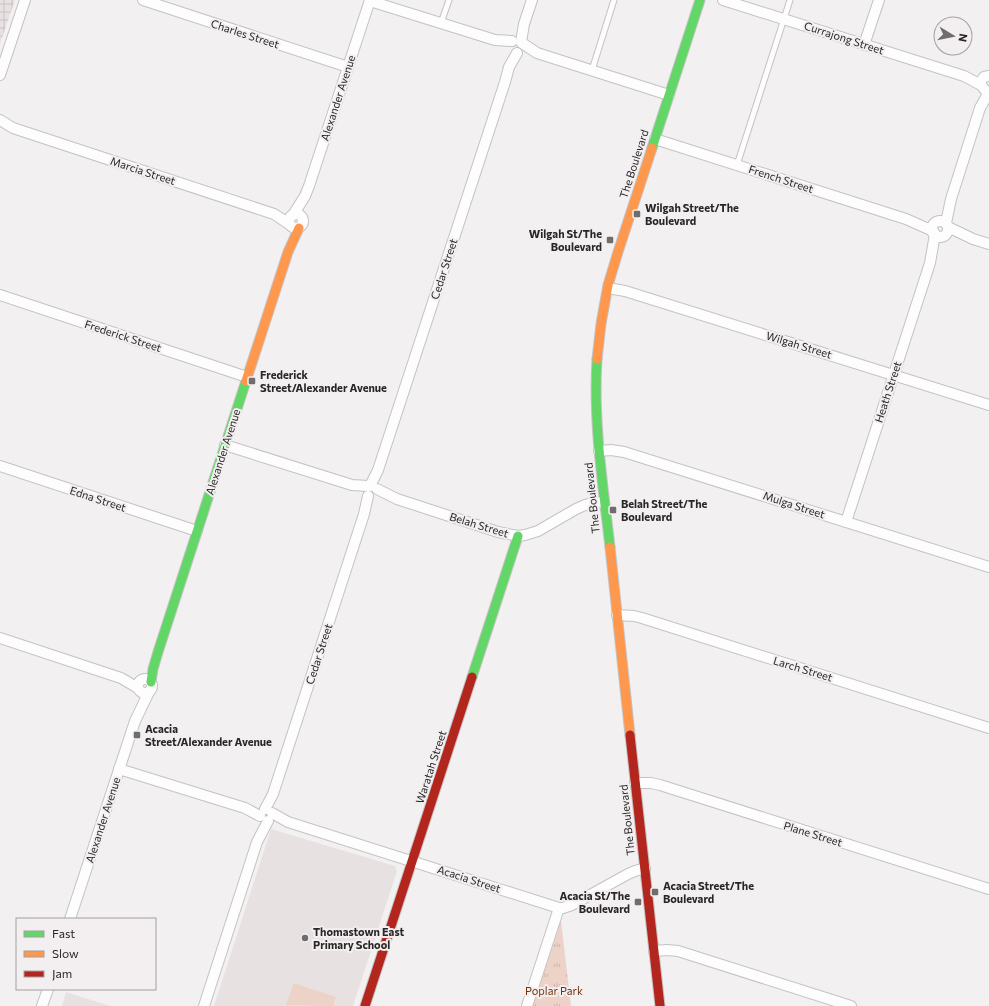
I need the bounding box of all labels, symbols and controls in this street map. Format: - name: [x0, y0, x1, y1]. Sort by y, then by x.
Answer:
- street label: Charles Street: [209, 16, 281, 51]
- north arrow: [933, 16, 973, 56]
- street label: Currajong Street: [803, 19, 886, 57]
- text: N: [956, 33, 970, 43]
- street label: Alexander Avenue: [318, 53, 358, 142]
- street label: The Boulevard: [616, 128, 651, 200]
- street label: Marcia Street: [109, 154, 178, 187]
- street label: French Street: [747, 162, 816, 195]
- place label: Wilgah Street/The Boulevard: [645, 201, 739, 227]
- marker: Wilgah Street/The Boulevard: [632, 209, 642, 219]
- place label: Wilgah St/The Boulevard: [529, 227, 602, 253]
- marker: Wilgah St/The Boulevard: [605, 235, 615, 245]
- street label: Cedar Street: [428, 236, 460, 301]
- street label: Frederick Street: [83, 317, 164, 354]
- street label: Wilgah Street: [765, 328, 834, 361]
- street label: Heath Street: [871, 359, 904, 424]
- place label: Frederick Street/Alexander Avenue: [260, 368, 387, 394]
- marker: Frederick Street/Alexander Avenue: [247, 376, 257, 386]
- street label: Alexander Avenue: [203, 407, 243, 496]
- street label: The Boulevard: [581, 462, 602, 534]
- street label: Edna Street: [68, 483, 128, 514]
- street label: Mulga Street: [762, 488, 827, 521]
- place label: Belah Street/The Boulevard: [621, 497, 708, 523]
- marker: Belah Street/The Boulevard: [608, 505, 618, 515]
- street label: Belah Street: [448, 509, 511, 540]
- street label: Cedar Street: [303, 621, 335, 686]
- street label: Larch Street: [772, 653, 835, 684]
- place label: Acacia Street/Alexander Avenue: [145, 722, 272, 748]
- street label: Waratah Street: [413, 728, 449, 805]
- marker: Acacia Street/Alexander Avenue: [132, 730, 142, 740]
- street label: Alexander Avenue: [83, 775, 123, 864]
- street label: The Boulevard: [616, 784, 637, 856]
- street label: Plane Street: [782, 818, 845, 849]
- street label: Acacia Street: [436, 862, 503, 895]
- place label: Acacia Street/The Boulevard: [663, 879, 754, 905]
- marker: Acacia Street/The Boulevard: [650, 887, 660, 897]
- place label: Acacia St/The Boulevard: [560, 889, 630, 915]
- marker: Acacia St/The Boulevard: [633, 897, 643, 907]
- legend: [16, 918, 156, 990]
- place label: Thomastown East Primary School: [313, 925, 404, 951]
- text: Fast: [52, 926, 75, 940]
- marker: Thomastown East Primary School: [300, 933, 310, 943]
- text: Slow: [52, 946, 79, 960]
- text: Jam: [52, 966, 72, 981]
- park label: Poplar Park: [525, 984, 583, 997]

